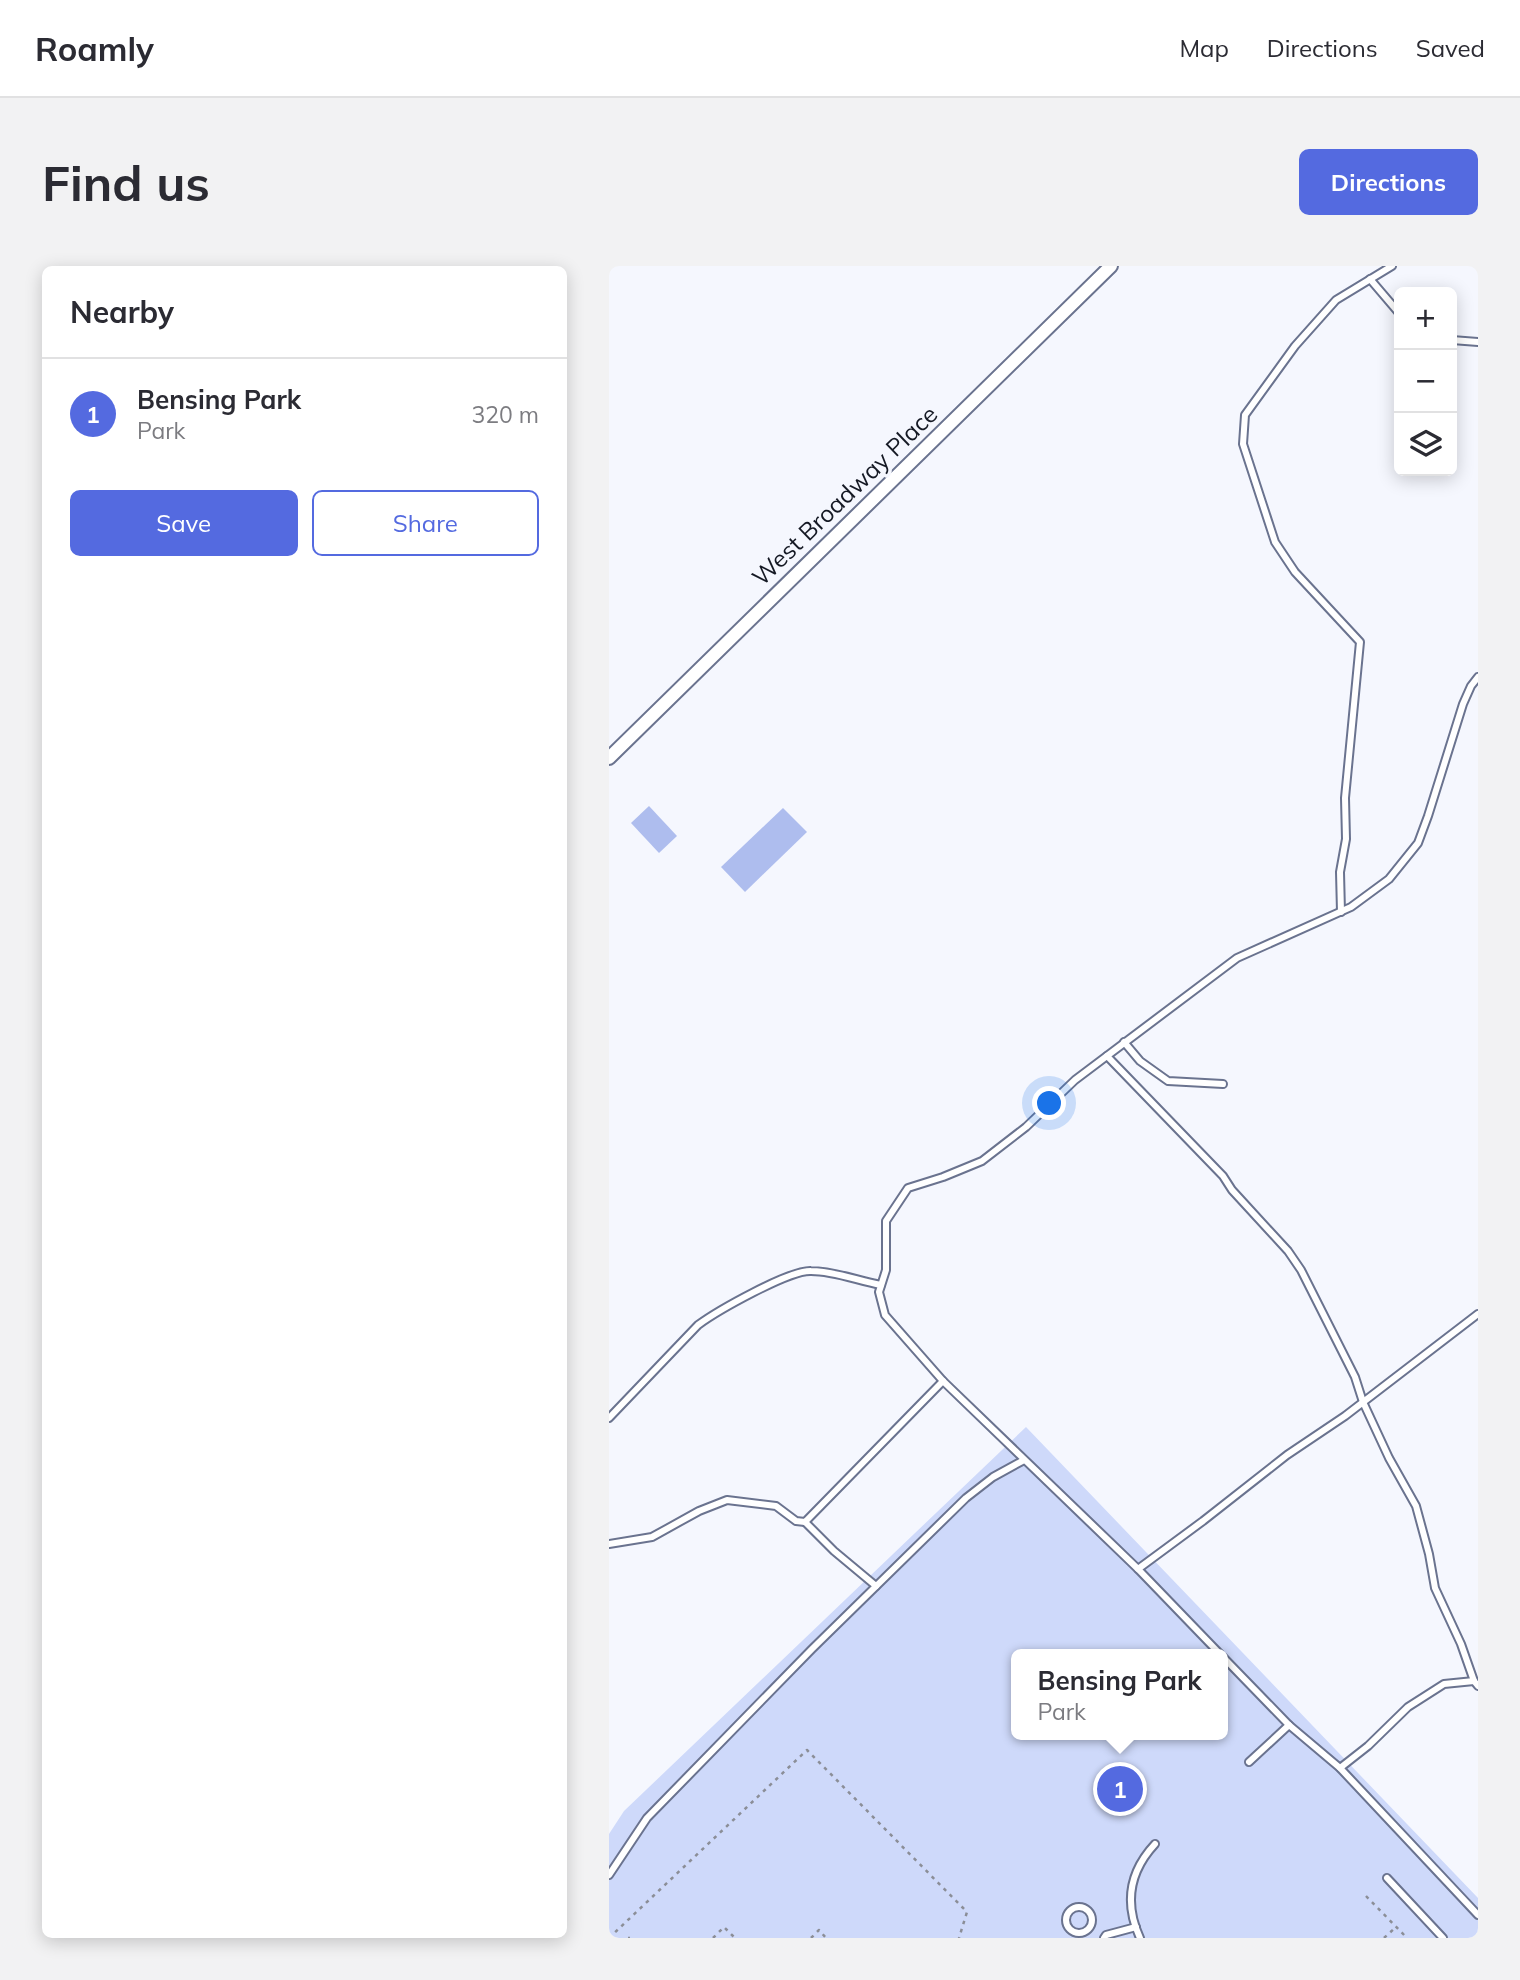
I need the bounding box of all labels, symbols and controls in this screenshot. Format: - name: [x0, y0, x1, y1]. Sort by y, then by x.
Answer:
- text: Roamly: [35, 28, 154, 69]
- text: Map: [1179, 33, 1229, 63]
- text: Directions: [1267, 33, 1378, 63]
- text: Saved: [1416, 33, 1485, 63]
- button: Directions: [1299, 149, 1478, 215]
- text: Find us: [42, 152, 210, 213]
- map controls: [1394, 287, 1457, 476]
- button: +: [1394, 287, 1457, 350]
- text: Nearby: [70, 293, 174, 331]
- button: −: [1394, 350, 1457, 413]
- text: Bensing Park: [137, 383, 301, 416]
- street label: West Broadway Place: [745, 399, 943, 592]
- text: 1: [86, 400, 100, 429]
- text: 320 m: [471, 400, 539, 429]
- button: layers: [1394, 413, 1457, 476]
- text: Park: [137, 416, 185, 445]
- button: Save: [70, 490, 298, 556]
- button: Share: [312, 490, 539, 556]
- your location: [1032, 1086, 1066, 1120]
- popup: [1011, 1649, 1228, 1740]
- text: Bensing Park: [1037, 1664, 1202, 1697]
- text: Park: [1037, 1697, 1086, 1726]
- pin: 1: [1097, 1763, 1143, 1815]

